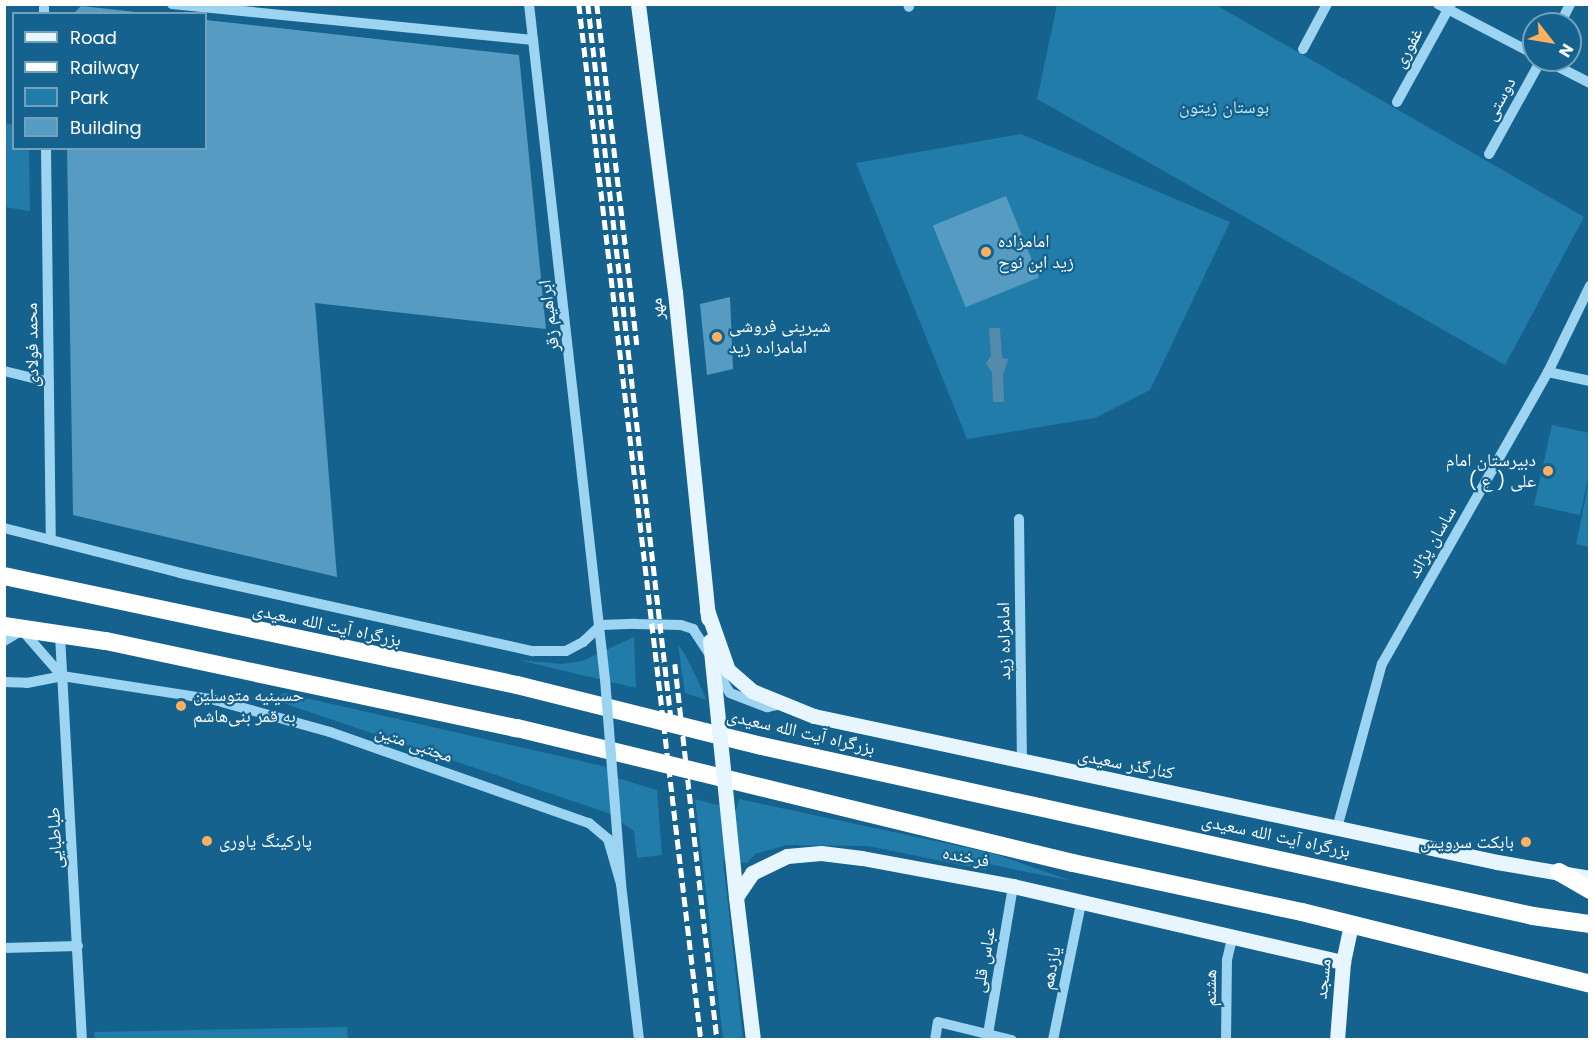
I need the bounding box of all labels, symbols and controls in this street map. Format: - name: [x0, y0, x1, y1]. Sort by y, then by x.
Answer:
- legend: [12, 12, 207, 150]
- north arrow: [1522, 12, 1582, 72]
- street label: غفوری: [1388, 24, 1428, 72]
- text: Road: [70, 25, 117, 50]
- text: N: [1553, 39, 1579, 62]
- text: Railway: [70, 55, 139, 80]
- street label: دوستی: [1479, 73, 1521, 125]
- text: Park: [70, 85, 109, 110]
- park label: بوستان زیتون: [1179, 96, 1269, 118]
- text: Building: [70, 115, 142, 140]
- place label: امامزاده زید ابن نوح: [998, 231, 1074, 274]
- marker: امامزاده زید ابن نوح: [979, 245, 993, 259]
- street label: ابراهیم زقر: [534, 279, 564, 353]
- street label: مهر: [645, 297, 669, 321]
- street label: محمد فولادی: [20, 302, 44, 388]
- place label: شیرینی فروشی امامزاده زید: [729, 316, 831, 358]
- marker: شیرینی فروشی امامزاده زید: [710, 330, 724, 344]
- place label: دبیرستان امام علی ( ع ): [1446, 450, 1536, 492]
- marker: دبیرستان امام علی ( ع ): [1541, 464, 1555, 478]
- street label: ساسان پژاند: [1403, 502, 1461, 582]
- street label: بزرگراه آیت الله سعیدی: [251, 599, 403, 651]
- street label: امامزاده زید: [993, 602, 1015, 680]
- place label: حسینیه متوسلین به قمر بنی‌هاشم: [193, 685, 304, 728]
- marker: حسینیه متوسلین به قمر بنی‌هاشم: [174, 699, 188, 713]
- street label: بزرگراه آیت الله سعیدی: [725, 704, 877, 760]
- street label: مجتبی متین: [372, 721, 456, 767]
- street label: کنارگذر سعیدی: [1076, 744, 1176, 784]
- street label: طباطبایی: [43, 807, 67, 869]
- street label: بزرگراه آیت الله سعیدی: [1200, 810, 1352, 862]
- place label: پارکینگ یاوری: [219, 830, 312, 852]
- place label: بابکت سرویس: [1420, 831, 1514, 853]
- marker: پارکینگ یاوری: [200, 834, 214, 848]
- marker: بابکت سرویس: [1519, 835, 1533, 849]
- street label: فرخنده: [941, 842, 991, 872]
- street label: عباس قلی: [968, 925, 1000, 995]
- street label: یازدهم: [1036, 944, 1066, 992]
- street label: مسجد: [1310, 958, 1336, 1000]
- street label: هشتم: [1199, 969, 1221, 1007]

